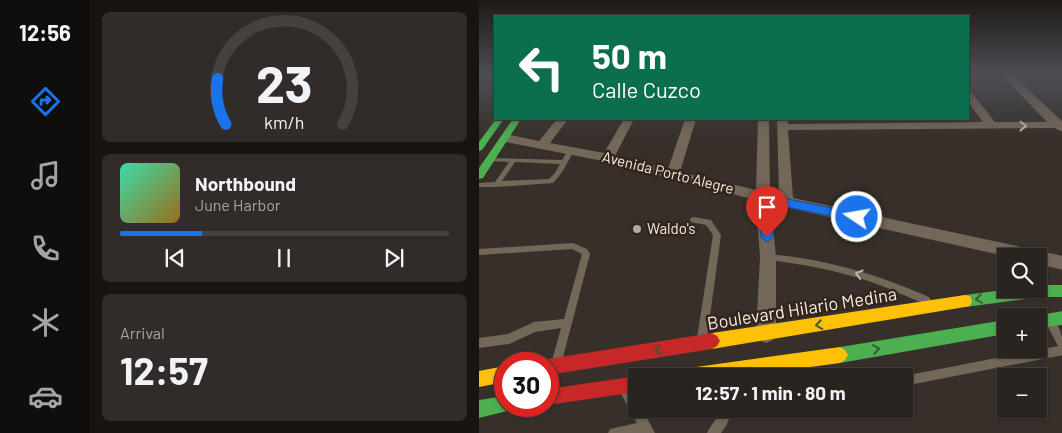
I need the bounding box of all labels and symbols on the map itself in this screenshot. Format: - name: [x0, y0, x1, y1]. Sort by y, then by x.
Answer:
- one-way arrow: [1019, 120, 1027, 131]
- street label: Avenida Porto Alegre: [601, 147, 736, 197]
- pin: [746, 186, 788, 237]
- position arrow: [830, 190, 882, 242]
- place label: Waldo's: [647, 219, 696, 237]
- marker: Waldo's: [631, 223, 643, 235]
- one-way arrow: [855, 269, 863, 279]
- street label: Boulevard Hilario Medina: [705, 282, 898, 334]
- one-way arrow: [975, 293, 983, 304]
- one-way arrow: [814, 320, 823, 330]
- one-way arrow: [654, 344, 662, 354]
- one-way arrow: [871, 345, 880, 355]
- speed limit sign: 30: [494, 352, 559, 417]

